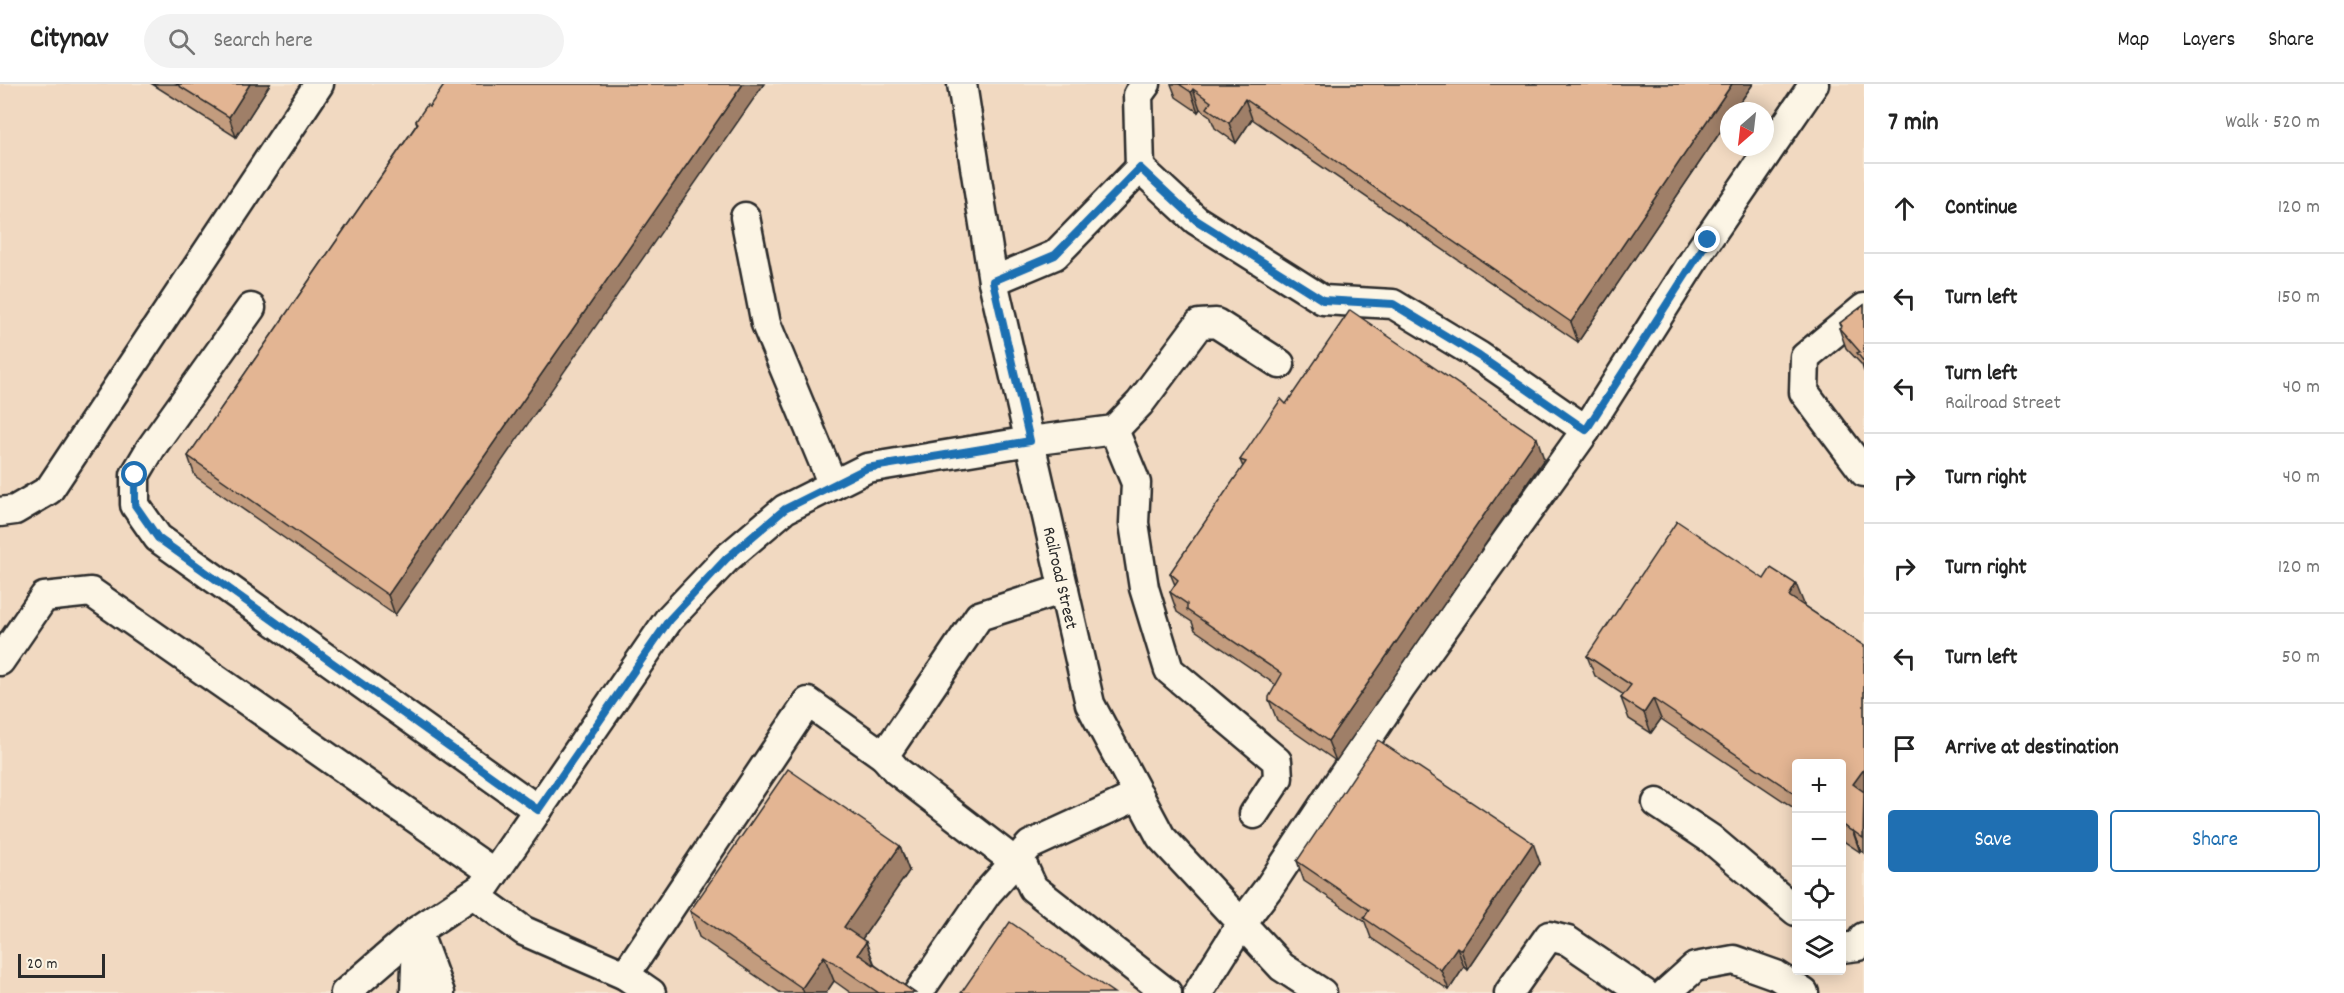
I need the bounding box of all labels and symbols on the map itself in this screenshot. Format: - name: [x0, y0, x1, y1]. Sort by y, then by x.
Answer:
- north arrow: [1720, 102, 1774, 156]
- route end: [1694, 226, 1720, 252]
- route start: [121, 461, 147, 487]
- street label: Railroad Street: [1035, 525, 1083, 632]
- scale bar: [18, 951, 105, 978]

